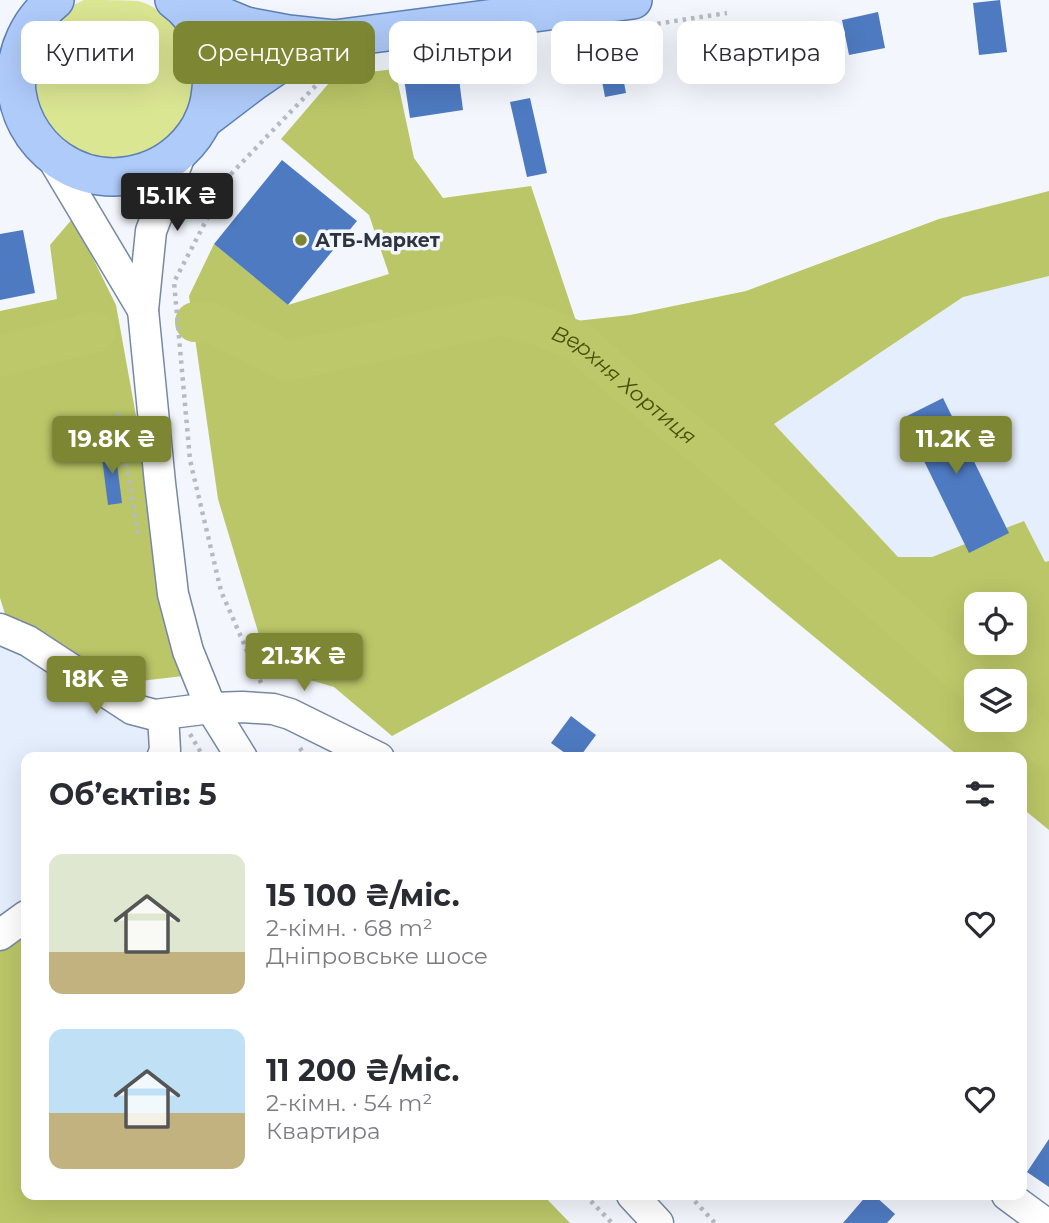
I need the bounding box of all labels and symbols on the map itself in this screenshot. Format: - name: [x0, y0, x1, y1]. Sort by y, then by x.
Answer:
- pin: 15.1K ₴: [112, 174, 242, 233]
- place label: АТБ-Маркет: [315, 229, 441, 252]
- marker: АТБ-Маркет: [293, 232, 309, 248]
- water label: Верхня Хортиця: [548, 320, 702, 449]
- pin: 19.8K ₴: [47, 416, 177, 476]
- pin: 11.2K ₴: [891, 416, 1021, 476]
- pin: 21.3K ₴: [239, 634, 369, 693]
- pin: 18K ₴: [47, 656, 145, 716]

